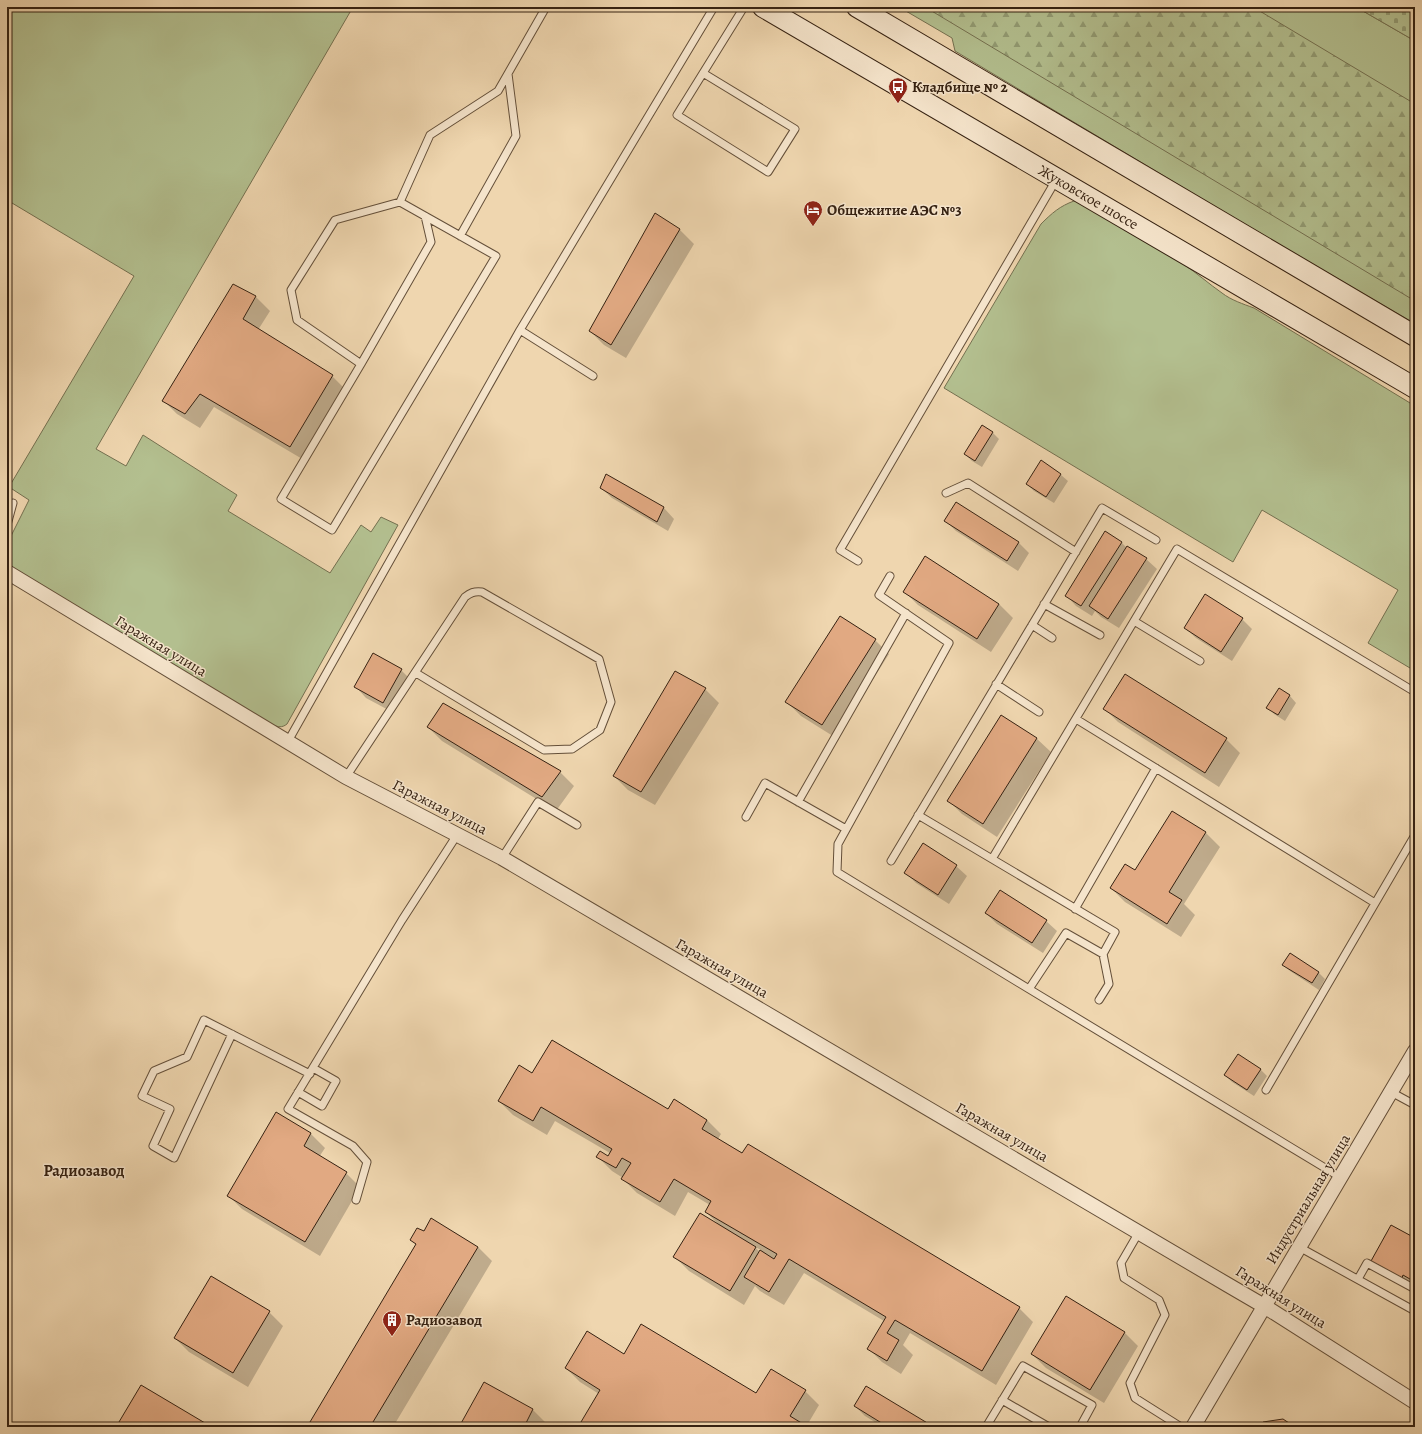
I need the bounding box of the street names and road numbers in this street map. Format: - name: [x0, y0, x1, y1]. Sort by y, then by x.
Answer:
- street label: Жуковское шоссе: [1035, 160, 1142, 234]
- street label: Гаражная улица: [111, 611, 211, 681]
- street label: Гаражная улица: [389, 775, 491, 839]
- street label: Гаражная улица: [672, 933, 772, 1003]
- street label: Гаражная улица: [952, 1097, 1052, 1167]
- street label: Индустриальная улица: [1261, 1130, 1355, 1268]
- street label: Гаражная улица: [1232, 1261, 1330, 1333]

